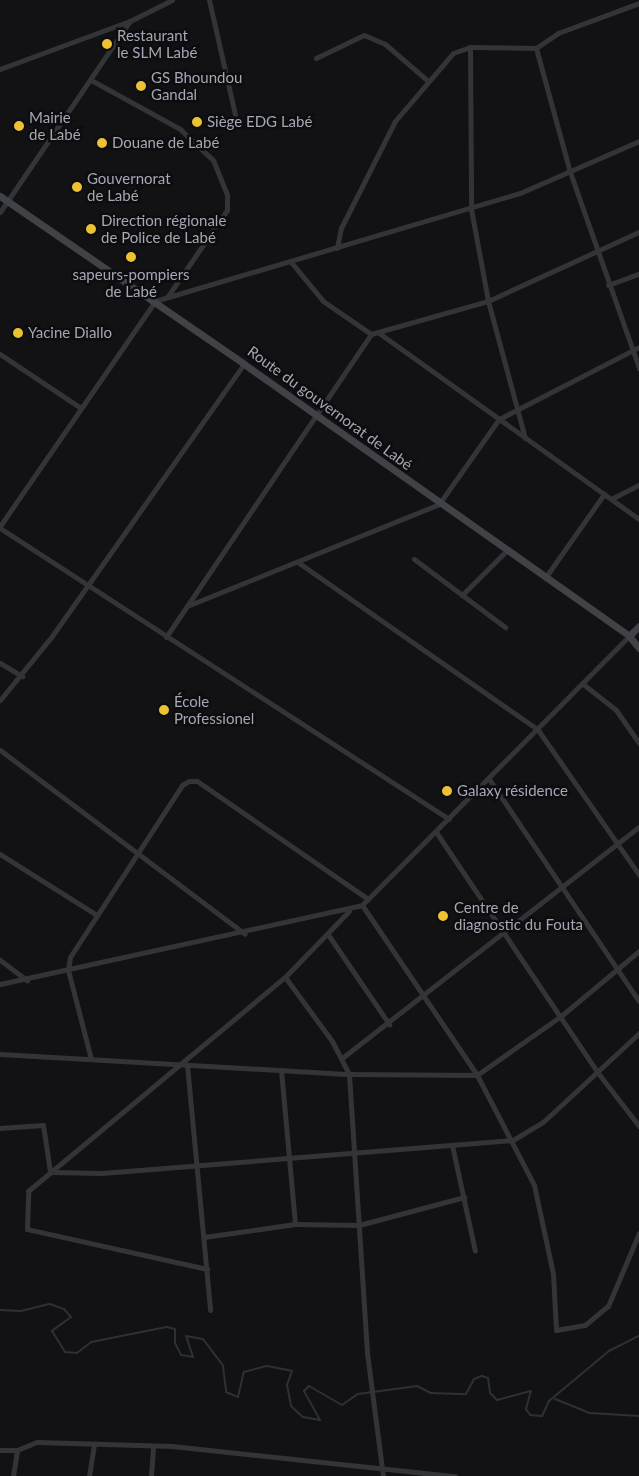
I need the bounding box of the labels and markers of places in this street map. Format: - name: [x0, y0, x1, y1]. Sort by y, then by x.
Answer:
- place label: Restaurant le SLM Labé: [117, 26, 197, 61]
- marker: Restaurant le SLM Labé: [101, 38, 113, 50]
- place label: GS Bhoundou Gandal: [151, 68, 242, 103]
- marker: GS Bhoundou Gandal: [135, 80, 147, 92]
- place label: Mairie de Labé: [29, 108, 81, 143]
- place label: Siège EDG Labé: [207, 113, 312, 131]
- marker: Siège EDG Labé: [191, 116, 203, 128]
- marker: Mairie de Labé: [13, 120, 25, 132]
- place label: Douane de Labé: [112, 134, 219, 152]
- marker: Douane de Labé: [96, 137, 108, 149]
- place label: Gouvernorat de Labé: [87, 169, 171, 204]
- marker: Gouvernorat de Labé: [71, 181, 83, 193]
- place label: Direction régionale de Police de Labé: [101, 211, 226, 246]
- marker: Direction régionale de Police de Labé: [85, 223, 97, 235]
- marker: sapeurs-pompiers de Labé: [125, 251, 137, 263]
- place label: sapeurs-pompiers de Labé: [72, 265, 190, 300]
- place label: Yacine Diallo: [28, 324, 112, 342]
- marker: Yacine Diallo: [12, 327, 24, 339]
- place label: École Professionel: [174, 692, 254, 727]
- marker: École Professionel: [158, 704, 170, 716]
- place label: Galaxy résidence: [457, 782, 568, 800]
- marker: Galaxy résidence: [441, 785, 453, 797]
- place label: Centre de diagnostic du Fouta: [454, 898, 583, 933]
- marker: Centre de diagnostic du Fouta: [436, 909, 450, 923]

